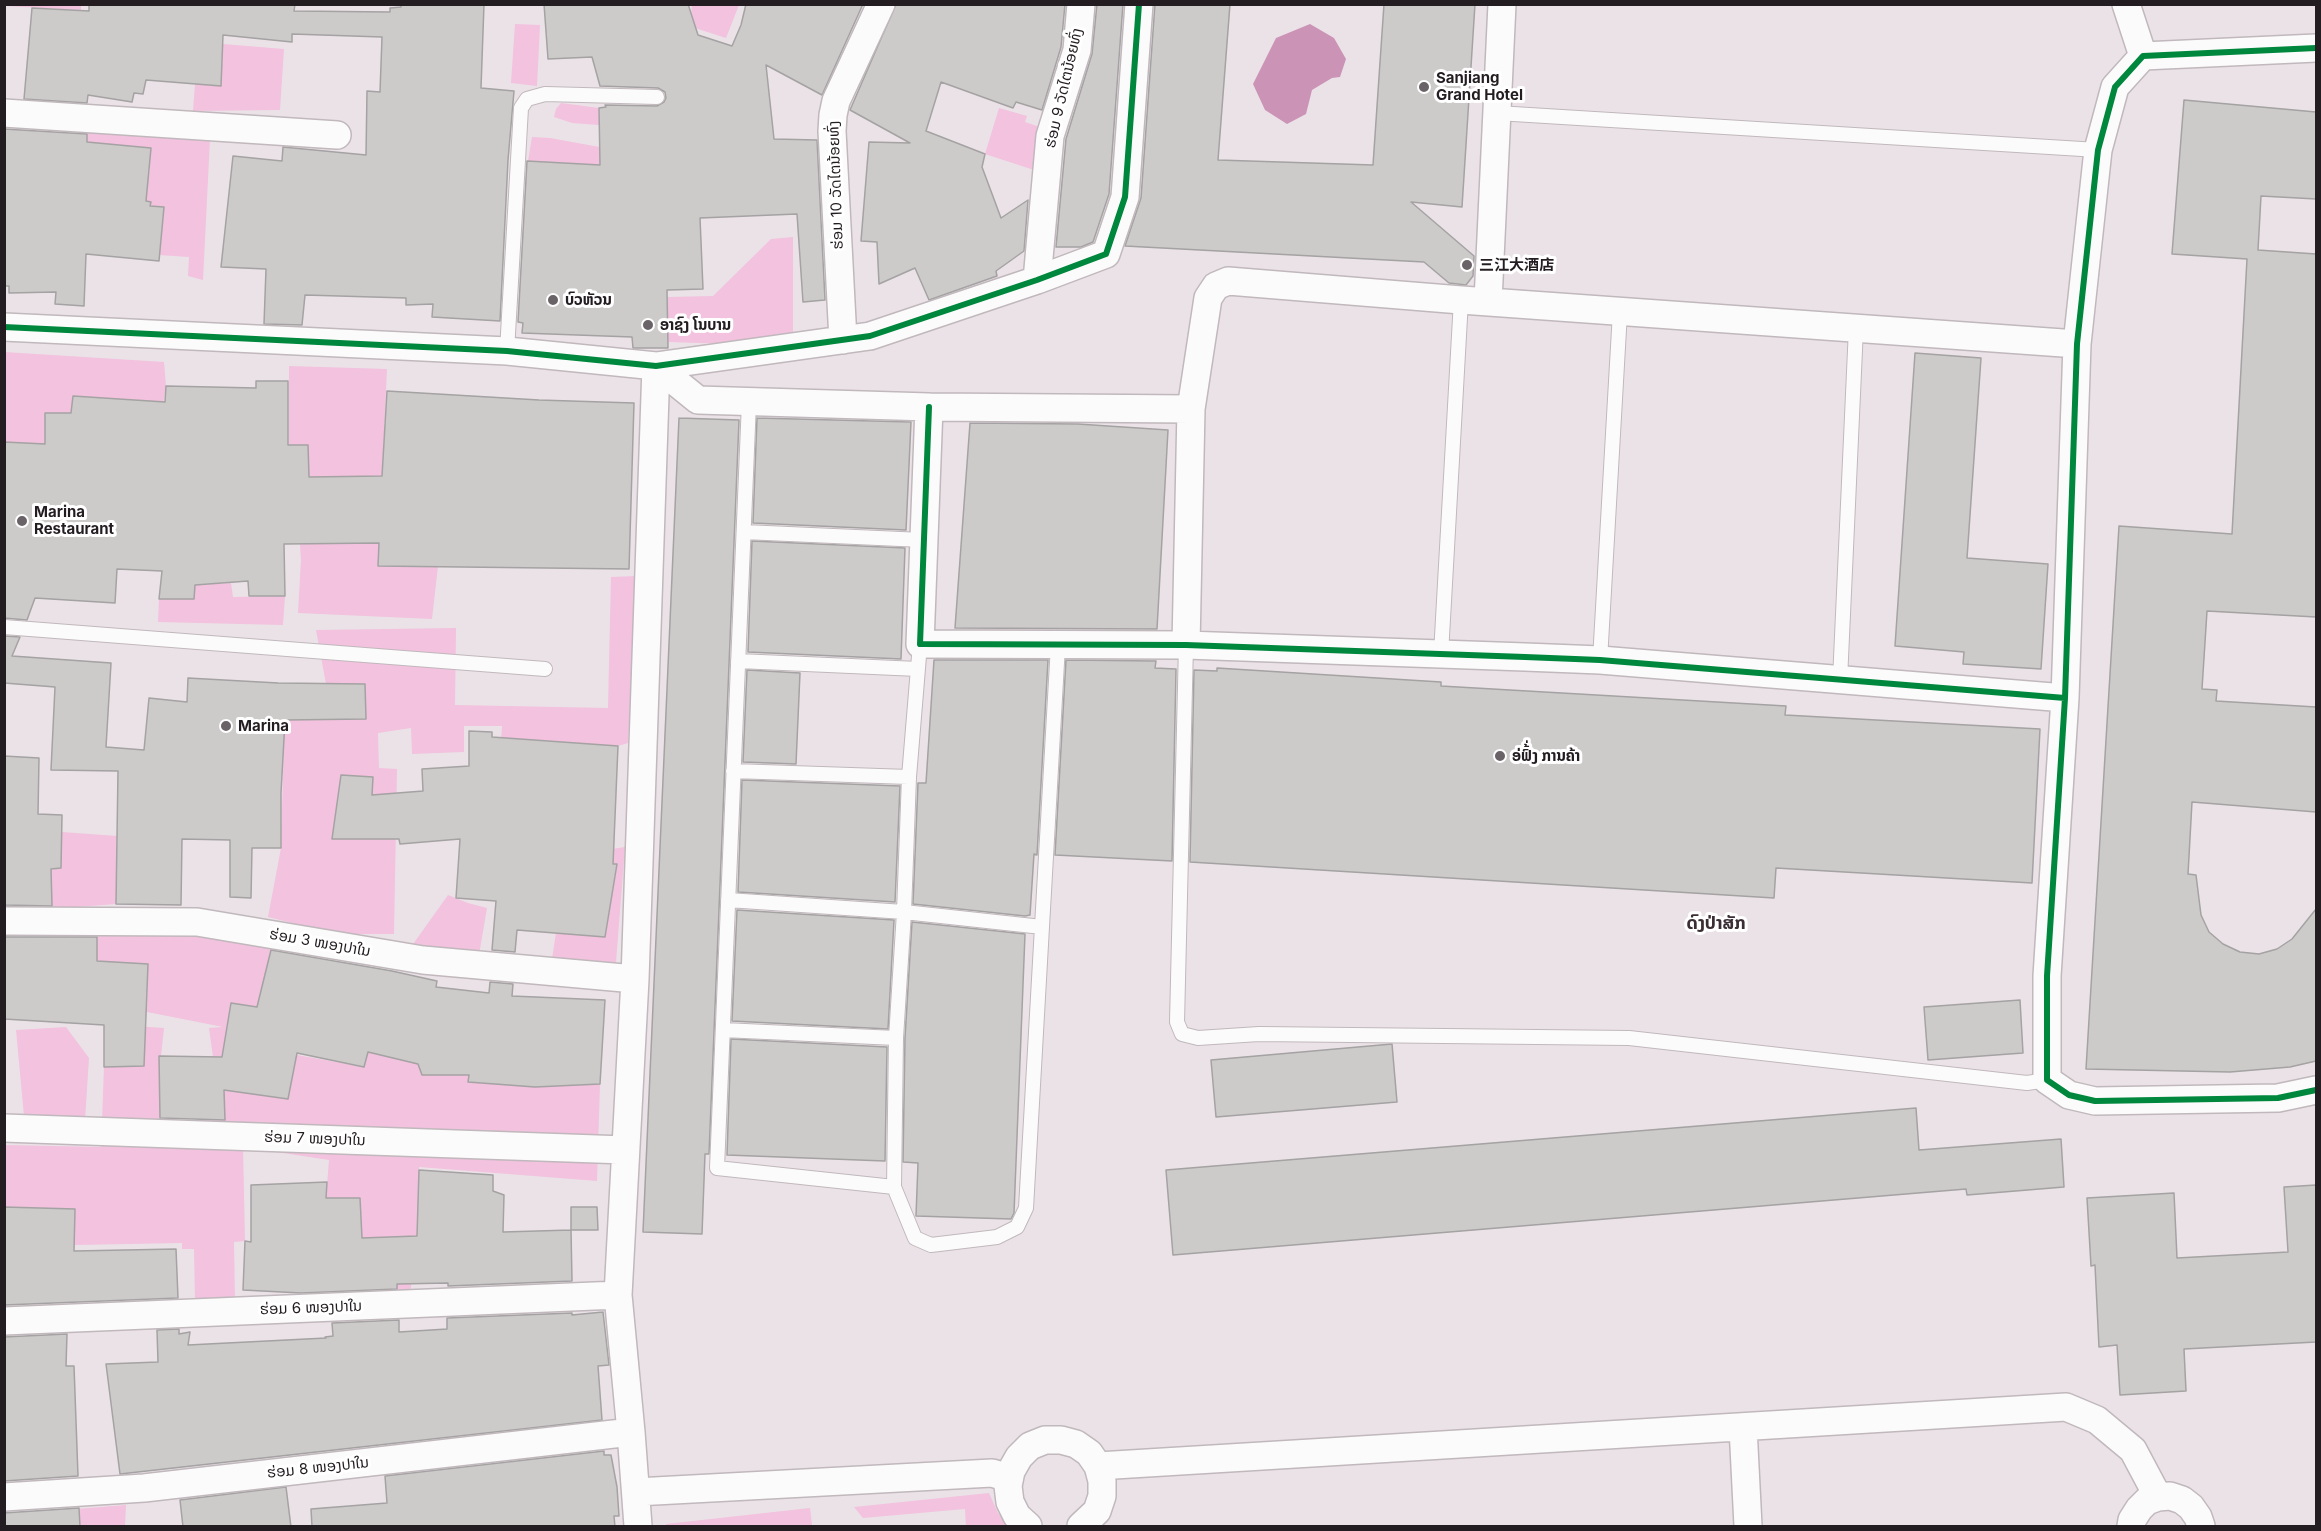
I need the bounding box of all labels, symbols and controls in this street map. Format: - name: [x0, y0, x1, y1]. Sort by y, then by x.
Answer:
- street label: ຮ່ອມ 9 ວັດໄຕນ້ອຍທົ່ງ: [1041, 26, 1087, 150]
- place label: Sanjiang Grand Hotel: [1436, 69, 1523, 104]
- marker: Sanjiang Grand Hotel: [1417, 80, 1431, 94]
- street label: ຮ່ອມ 10 ວັດໄຕນ້ອຍທົ່ງ: [825, 120, 847, 250]
- place label: 三江大酒店: [1479, 256, 1554, 274]
- marker: 三江大酒店: [1460, 258, 1474, 272]
- place label: ບົວຫັວນ: [565, 291, 612, 309]
- marker: ບົວຫັວນ: [546, 293, 560, 307]
- place label: ອາຊົງ ໂນບານ: [660, 316, 731, 334]
- marker: ອາຊົງ ໂນບານ: [641, 318, 655, 332]
- place label: Marina Restaurant: [34, 503, 114, 538]
- marker: Marina Restaurant: [15, 514, 29, 528]
- place label: Marina: [238, 717, 289, 735]
- marker: Marina: [219, 719, 233, 733]
- place label: ອ່ຟົ້່ງ ການຄ້າ: [1512, 747, 1580, 765]
- marker: ອ່ຟົ້່ງ ການຄ້າ: [1493, 749, 1507, 763]
- district label: ດົງປ່າສັກ: [1686, 913, 1746, 935]
- street label: ຮ່ອມ 3 ໜອງປາໃນ: [268, 925, 372, 961]
- street label: ຮ່ອມ 7 ໜອງປາໃນ: [264, 1128, 366, 1150]
- street label: ຮ່ອມ 6 ໜອງປາໃນ: [260, 1297, 362, 1319]
- street label: ຮ່ອມ 8 ໜອງປາໃນ: [266, 1454, 370, 1482]

